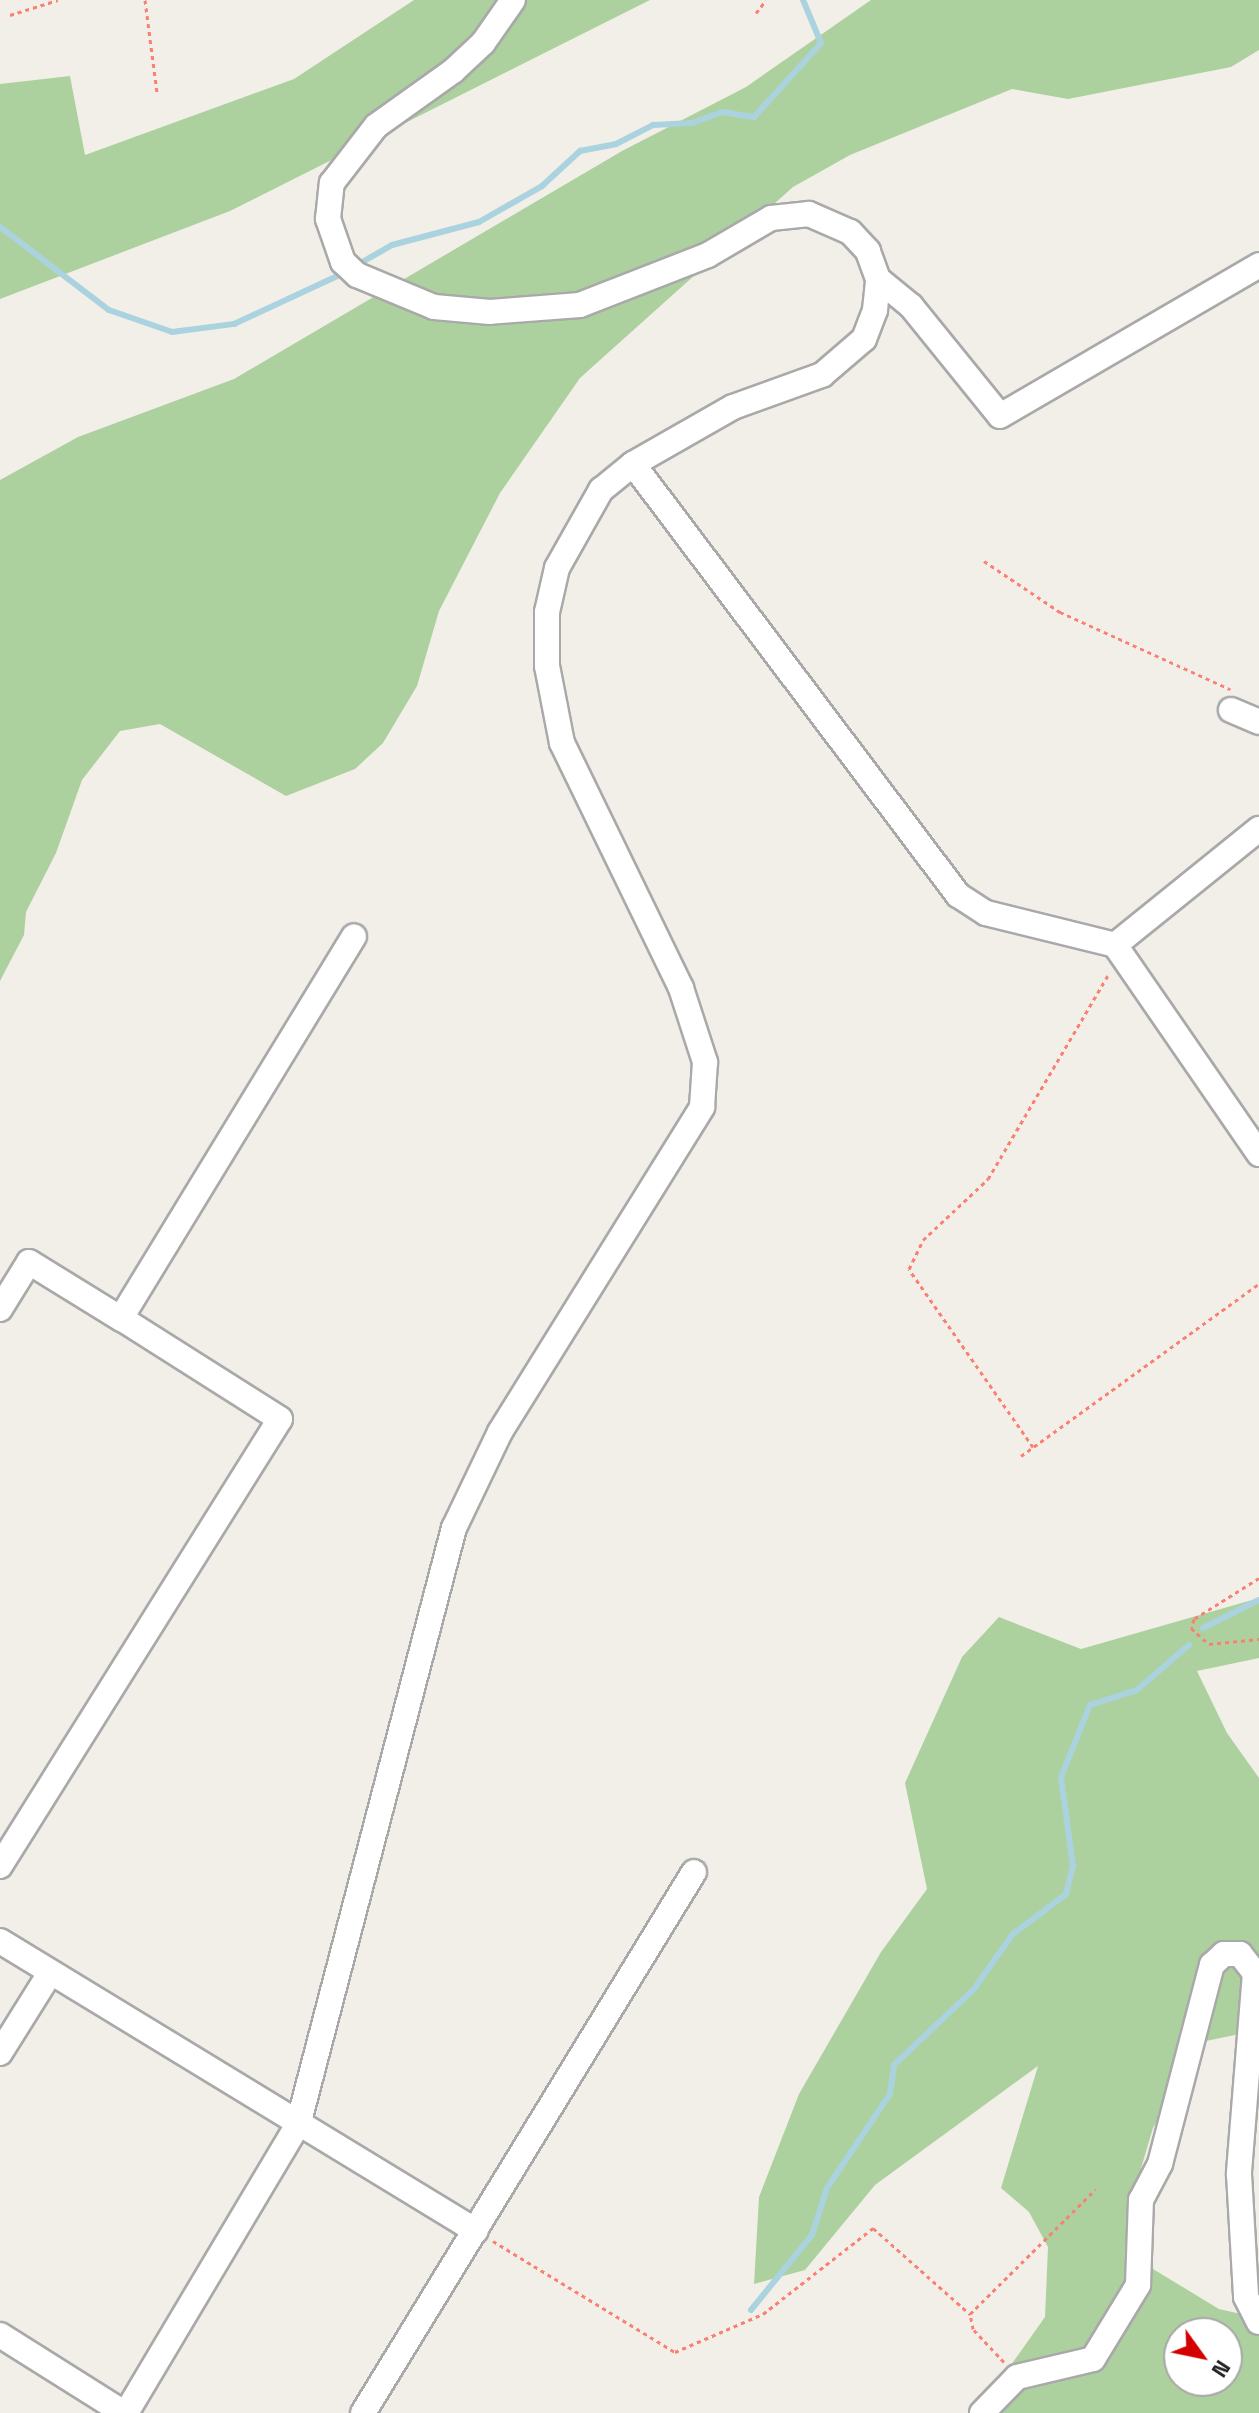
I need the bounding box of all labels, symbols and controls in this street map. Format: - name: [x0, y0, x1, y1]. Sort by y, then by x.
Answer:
- north arrow: [1163, 2317, 1243, 2397]
- text: N: [1206, 2355, 1237, 2383]

